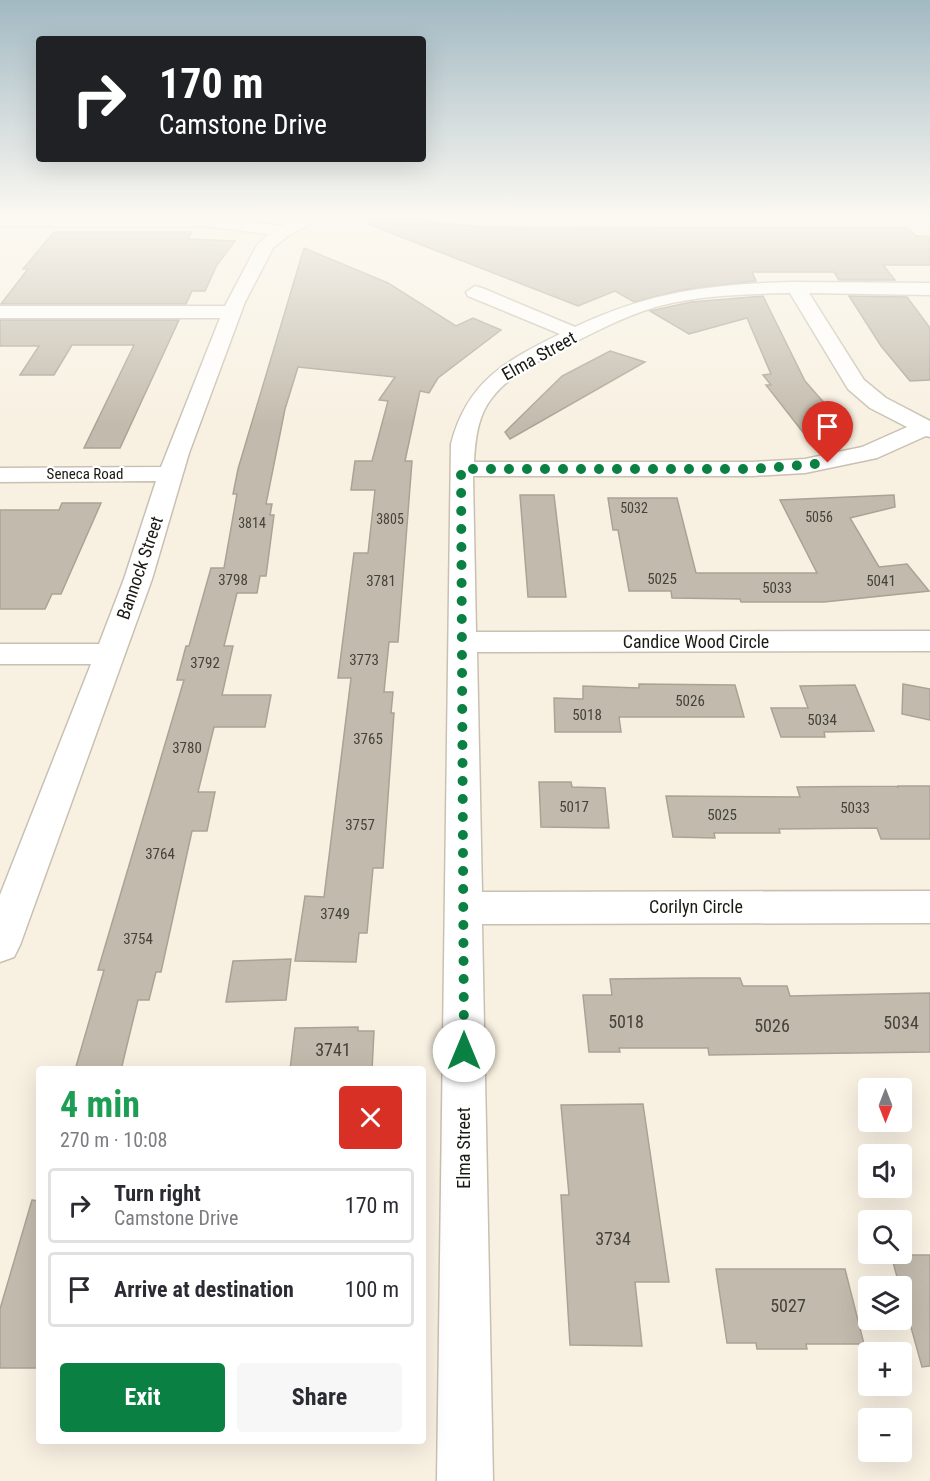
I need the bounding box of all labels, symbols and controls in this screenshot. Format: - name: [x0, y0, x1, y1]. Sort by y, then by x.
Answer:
- text: 170 m: [159, 59, 264, 108]
- icon: right: [60, 60, 138, 138]
- text: Camstone Drive: [159, 109, 327, 141]
- street label: Elma Street: [498, 327, 580, 385]
- pin: [802, 401, 853, 463]
- icon: arrive: [811, 410, 844, 443]
- street label: Seneca Road: [47, 465, 123, 483]
- house number: 5032: [620, 500, 648, 516]
- house number: 5056: [805, 509, 833, 525]
- house number: 3805: [376, 511, 404, 527]
- street label: Bannock Street: [112, 514, 167, 622]
- house number: 3814: [238, 515, 266, 531]
- house number: 5025: [647, 570, 677, 588]
- house number: 3798: [218, 571, 248, 589]
- house number: 3781: [366, 572, 396, 590]
- house number: 5041: [866, 572, 896, 590]
- house number: 5033: [762, 579, 792, 597]
- street label: Candice Wood Circle: [623, 631, 769, 652]
- house number: 3773: [349, 651, 379, 669]
- house number: 3792: [190, 654, 220, 672]
- house number: 5026: [675, 692, 705, 710]
- house number: 5018: [572, 706, 602, 724]
- house number: 5034: [807, 711, 837, 729]
- house number: 3765: [353, 730, 383, 748]
- house number: 3780: [172, 739, 202, 757]
- house number: 5017: [559, 798, 589, 816]
- house number: 5033: [840, 799, 870, 817]
- house number: 5025: [707, 806, 737, 824]
- house number: 3757: [345, 816, 375, 834]
- house number: 3764: [145, 845, 175, 863]
- street label: Corilyn Circle: [649, 896, 743, 917]
- house number: 3749: [320, 905, 350, 923]
- house number: 3754: [123, 930, 153, 948]
- house number: 5018: [608, 1011, 644, 1032]
- house number: 5034: [883, 1012, 919, 1033]
- house number: 5026: [754, 1015, 790, 1036]
- position arrow: [432, 1019, 496, 1083]
- house number: 3741: [315, 1039, 351, 1060]
- north arrow: [858, 1078, 912, 1132]
- map controls: [858, 1078, 912, 1462]
- text: 4 min: [60, 1084, 140, 1126]
- button: close: [339, 1086, 402, 1149]
- street label: Elma Street: [453, 1107, 474, 1189]
- text: 270 m · 10:08: [60, 1128, 167, 1152]
- button: sound: [858, 1144, 912, 1198]
- text: Turn right: [114, 1181, 201, 1206]
- icon: right: [63, 1189, 96, 1222]
- text: 170 m: [345, 1193, 399, 1218]
- text: Camstone Drive: [114, 1206, 238, 1230]
- button: search: [858, 1210, 912, 1264]
- house number: 3734: [595, 1228, 631, 1249]
- icon: arrive: [63, 1273, 96, 1306]
- button: layers: [858, 1276, 912, 1330]
- text: Arrive at destination: [114, 1277, 294, 1302]
- text: 100 m: [345, 1277, 399, 1302]
- house number: 5027: [770, 1295, 806, 1316]
- button: +: [858, 1342, 912, 1396]
- button: Exit: [60, 1363, 225, 1432]
- button: Share: [237, 1363, 402, 1432]
- button: −: [858, 1408, 912, 1462]

